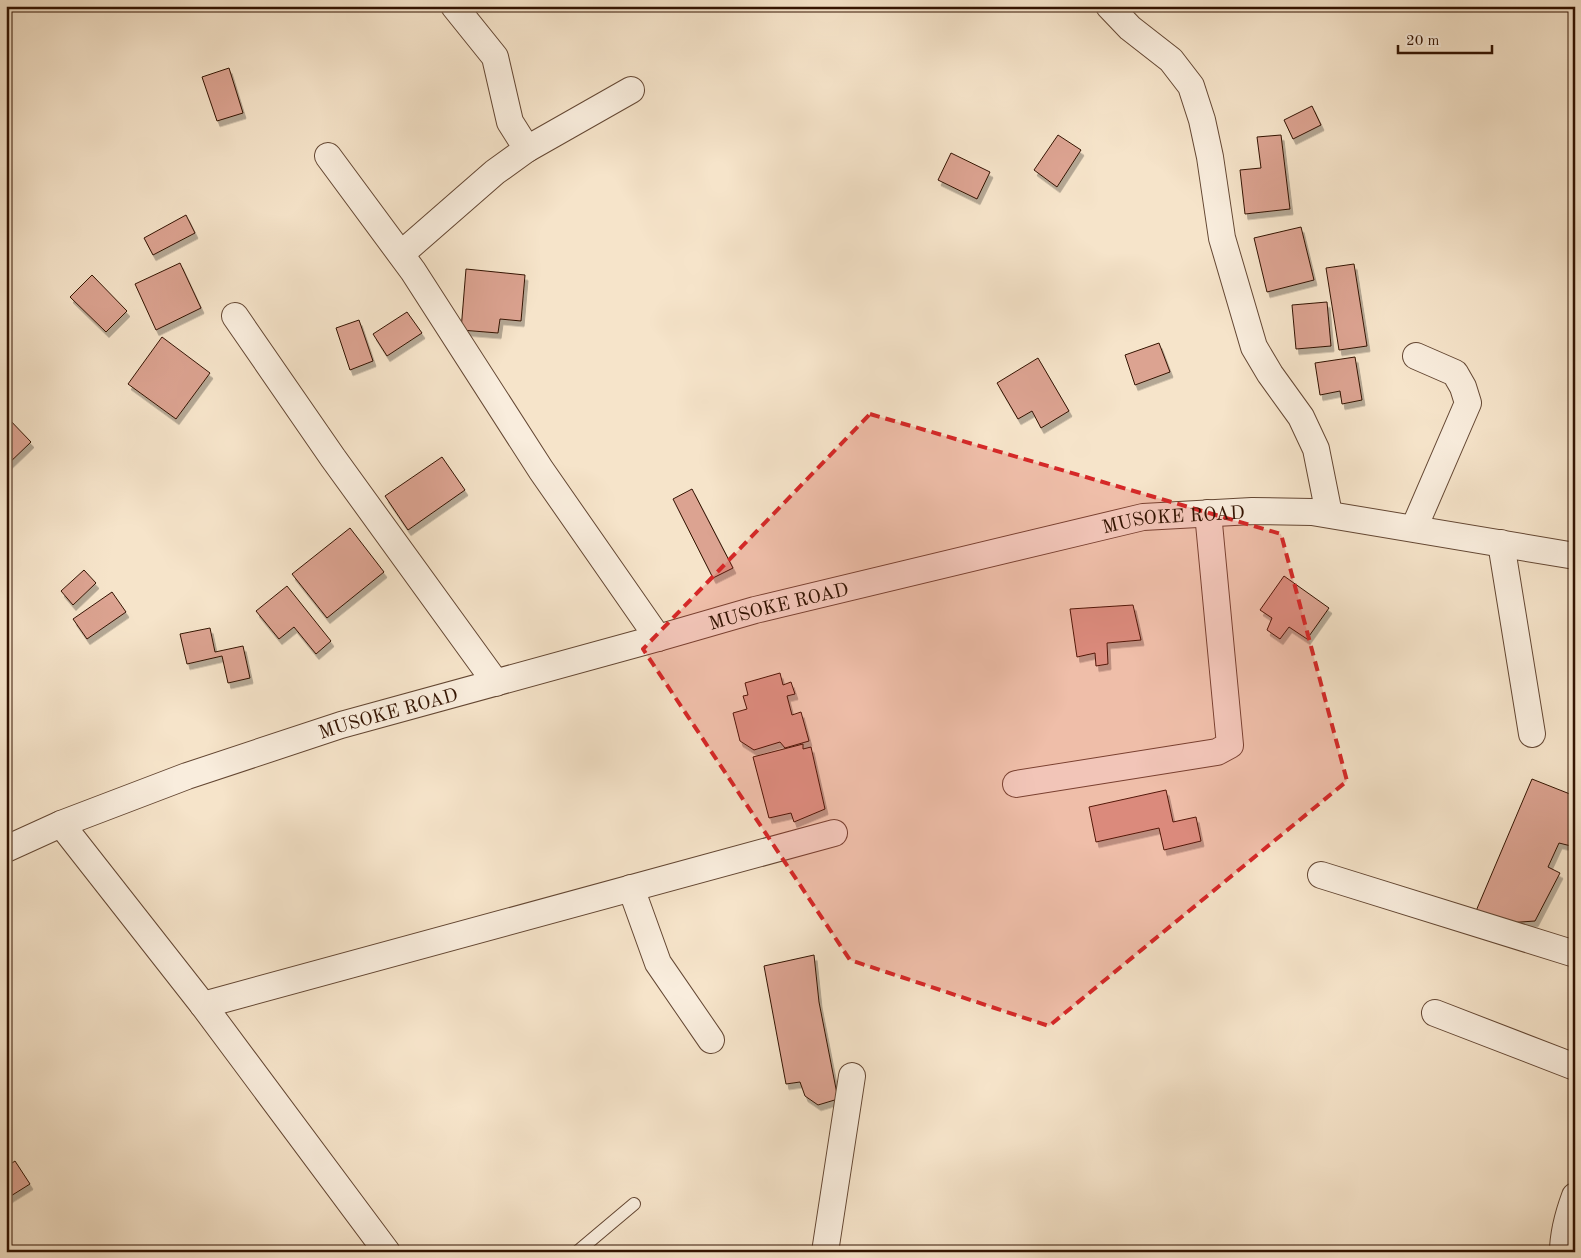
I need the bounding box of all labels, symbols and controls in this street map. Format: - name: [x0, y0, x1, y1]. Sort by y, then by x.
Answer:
- scale bar: [1398, 22, 1492, 54]
- text: 20 m: [1406, 34, 1440, 49]
- street label: MUSOKE ROAD: [1100, 504, 1245, 538]
- street label: MUSOKE ROAD: [707, 581, 851, 635]
- street label: MUSOKE ROAD: [317, 686, 460, 744]

